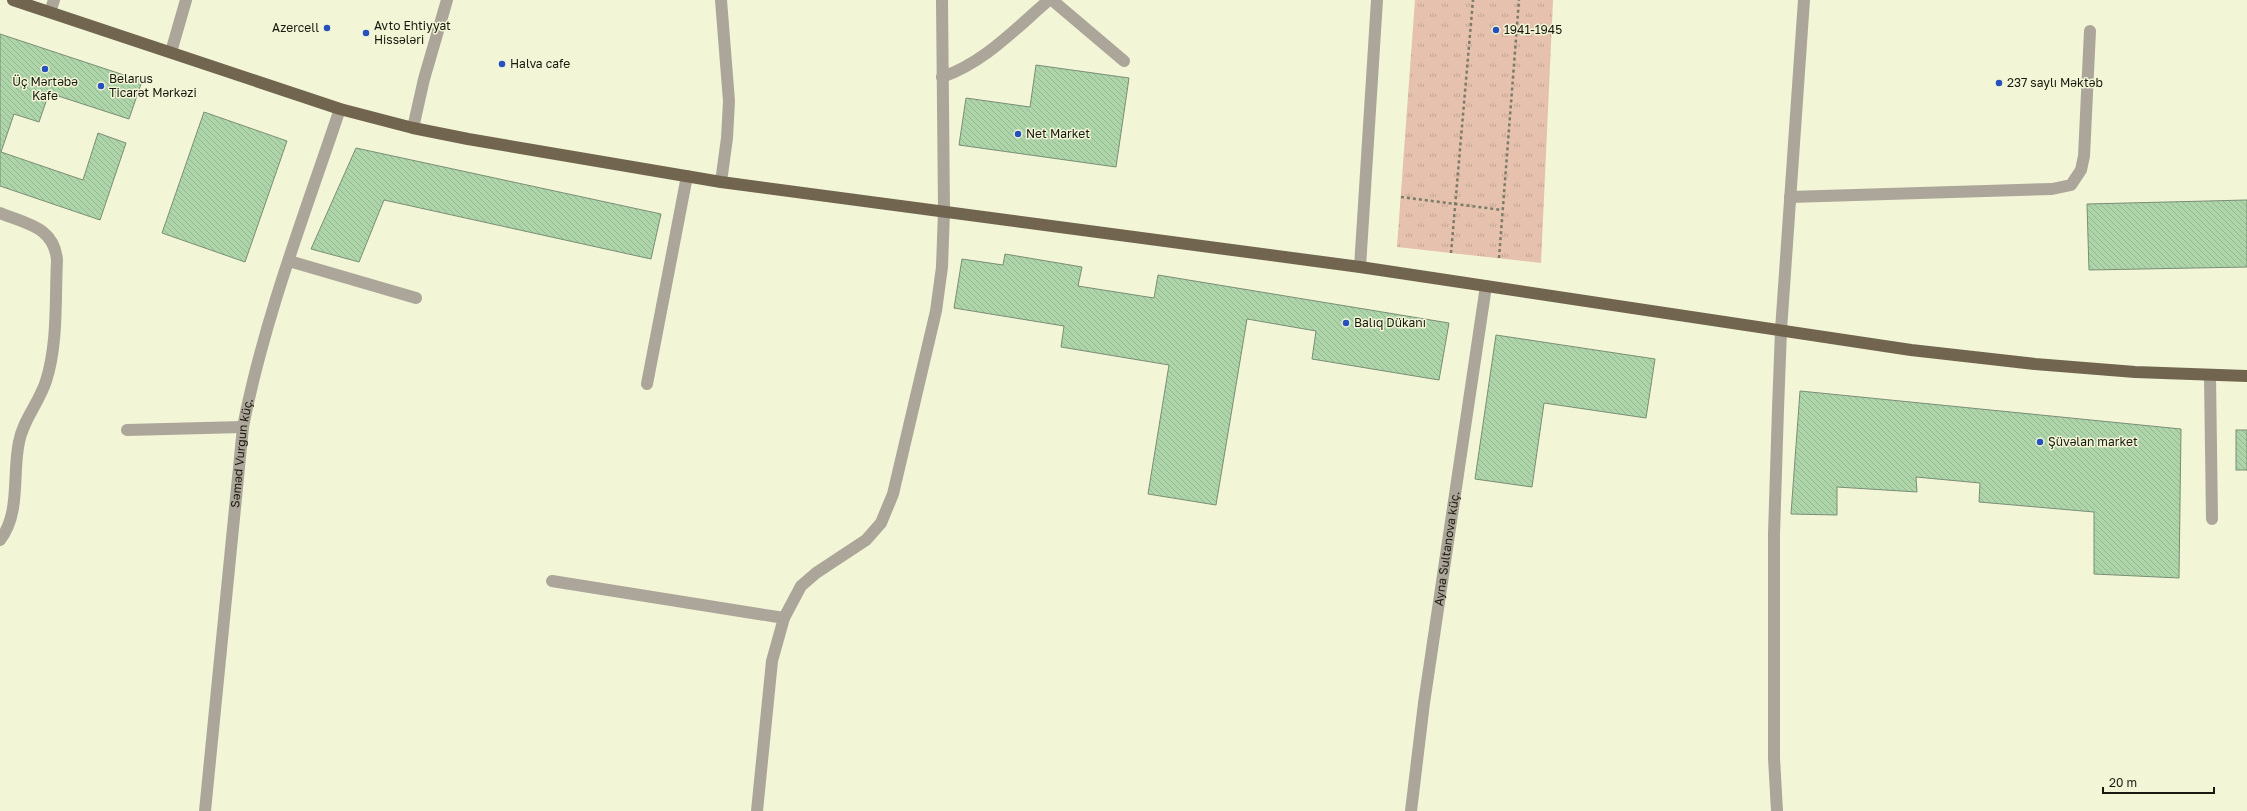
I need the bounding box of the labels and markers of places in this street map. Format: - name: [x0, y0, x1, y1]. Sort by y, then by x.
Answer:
- place label: Avto Ehtiyyat Hissələri: [374, 18, 451, 47]
- place label: Azercell: [272, 20, 319, 35]
- place label: 1941-1945: [1504, 22, 1562, 37]
- marker: Azercell: [322, 23, 332, 33]
- marker: 1941-1945: [1491, 25, 1501, 35]
- marker: Avto Ehtiyyat Hissələri: [361, 28, 371, 38]
- place label: Halva cafe: [510, 56, 570, 71]
- marker: Halva cafe: [497, 59, 507, 69]
- marker: Üç Mərtəbə Kafe: [40, 64, 50, 74]
- place label: Belarus Ticarət Mərkəzi: [109, 71, 197, 100]
- place label: Üç Mərtəbə Kafe: [12, 74, 78, 103]
- place label: 237 saylı Məktəb: [2007, 75, 2103, 90]
- marker: 237 saylı Məktəb: [1994, 78, 2004, 88]
- marker: Belarus Ticarət Mərkəzi: [96, 81, 106, 91]
- place label: Net Market: [1026, 126, 1090, 141]
- marker: Net Market: [1013, 129, 1023, 139]
- place label: Balıq Dükanı: [1354, 315, 1426, 330]
- marker: Balıq Dükanı: [1341, 318, 1351, 328]
- place label: Şüvəlan market: [2048, 434, 2138, 449]
- marker: Şüvəlan market: [2035, 437, 2045, 447]

